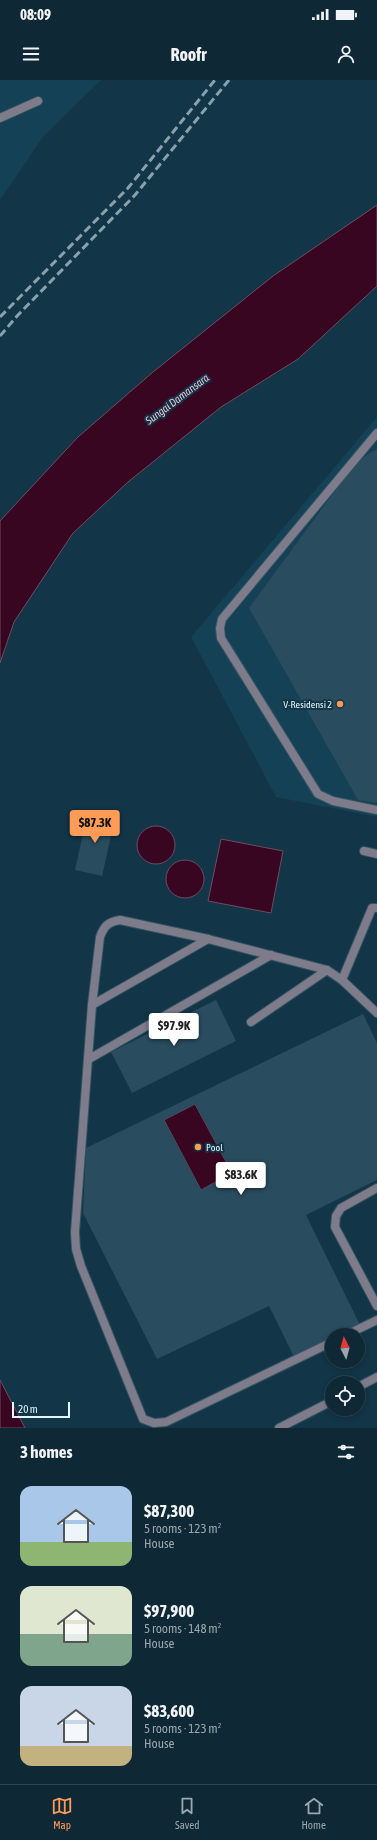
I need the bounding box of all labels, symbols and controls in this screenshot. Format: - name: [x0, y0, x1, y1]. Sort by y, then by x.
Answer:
- text: 08:09: [20, 6, 51, 23]
- icon: menu: [20, 43, 42, 65]
- icon: person: [335, 43, 357, 65]
- text: Roofr: [170, 44, 207, 65]
- water label: Sungai Damansara: [142, 371, 211, 427]
- place label: V-Residensi 2: [283, 699, 332, 710]
- marker: V-Residensi 2: [335, 699, 345, 709]
- pin: $87.3K: [62, 810, 128, 844]
- text: $87.3K: [79, 815, 111, 830]
- pin: $97.9K: [141, 1013, 207, 1047]
- text: $97.9K: [158, 1018, 190, 1033]
- marker: Pool: [193, 1142, 203, 1152]
- place label: Pool: [206, 1142, 223, 1153]
- pin: $83.6K: [208, 1162, 274, 1196]
- text: $83.6K: [225, 1167, 257, 1182]
- north arrow: [325, 1328, 365, 1368]
- map controls: [325, 1328, 365, 1416]
- button: locate: [325, 1376, 365, 1416]
- scale bar: [12, 1400, 70, 1419]
- text: 20 m: [18, 1403, 38, 1415]
- icon: filters: [335, 1441, 357, 1463]
- text: 3 homes: [20, 1442, 73, 1462]
- text: $87,300: [144, 1501, 194, 1521]
- icon: home: [52, 1502, 100, 1550]
- text: 5 rooms · 123 m²: [144, 1521, 221, 1536]
- text: House: [144, 1536, 174, 1551]
- text: $97,900: [144, 1601, 194, 1621]
- icon: home: [52, 1602, 100, 1650]
- text: 5 rooms · 148 m²: [144, 1621, 221, 1636]
- text: House: [144, 1636, 174, 1651]
- text: $83,600: [144, 1701, 194, 1721]
- icon: home: [52, 1702, 100, 1750]
- text: 5 rooms · 123 m²: [144, 1721, 221, 1736]
- text: House: [144, 1736, 174, 1751]
- tab: Map: [51, 1795, 73, 1831]
- tab: Saved: [175, 1795, 199, 1831]
- tab: Home: [301, 1795, 326, 1831]

